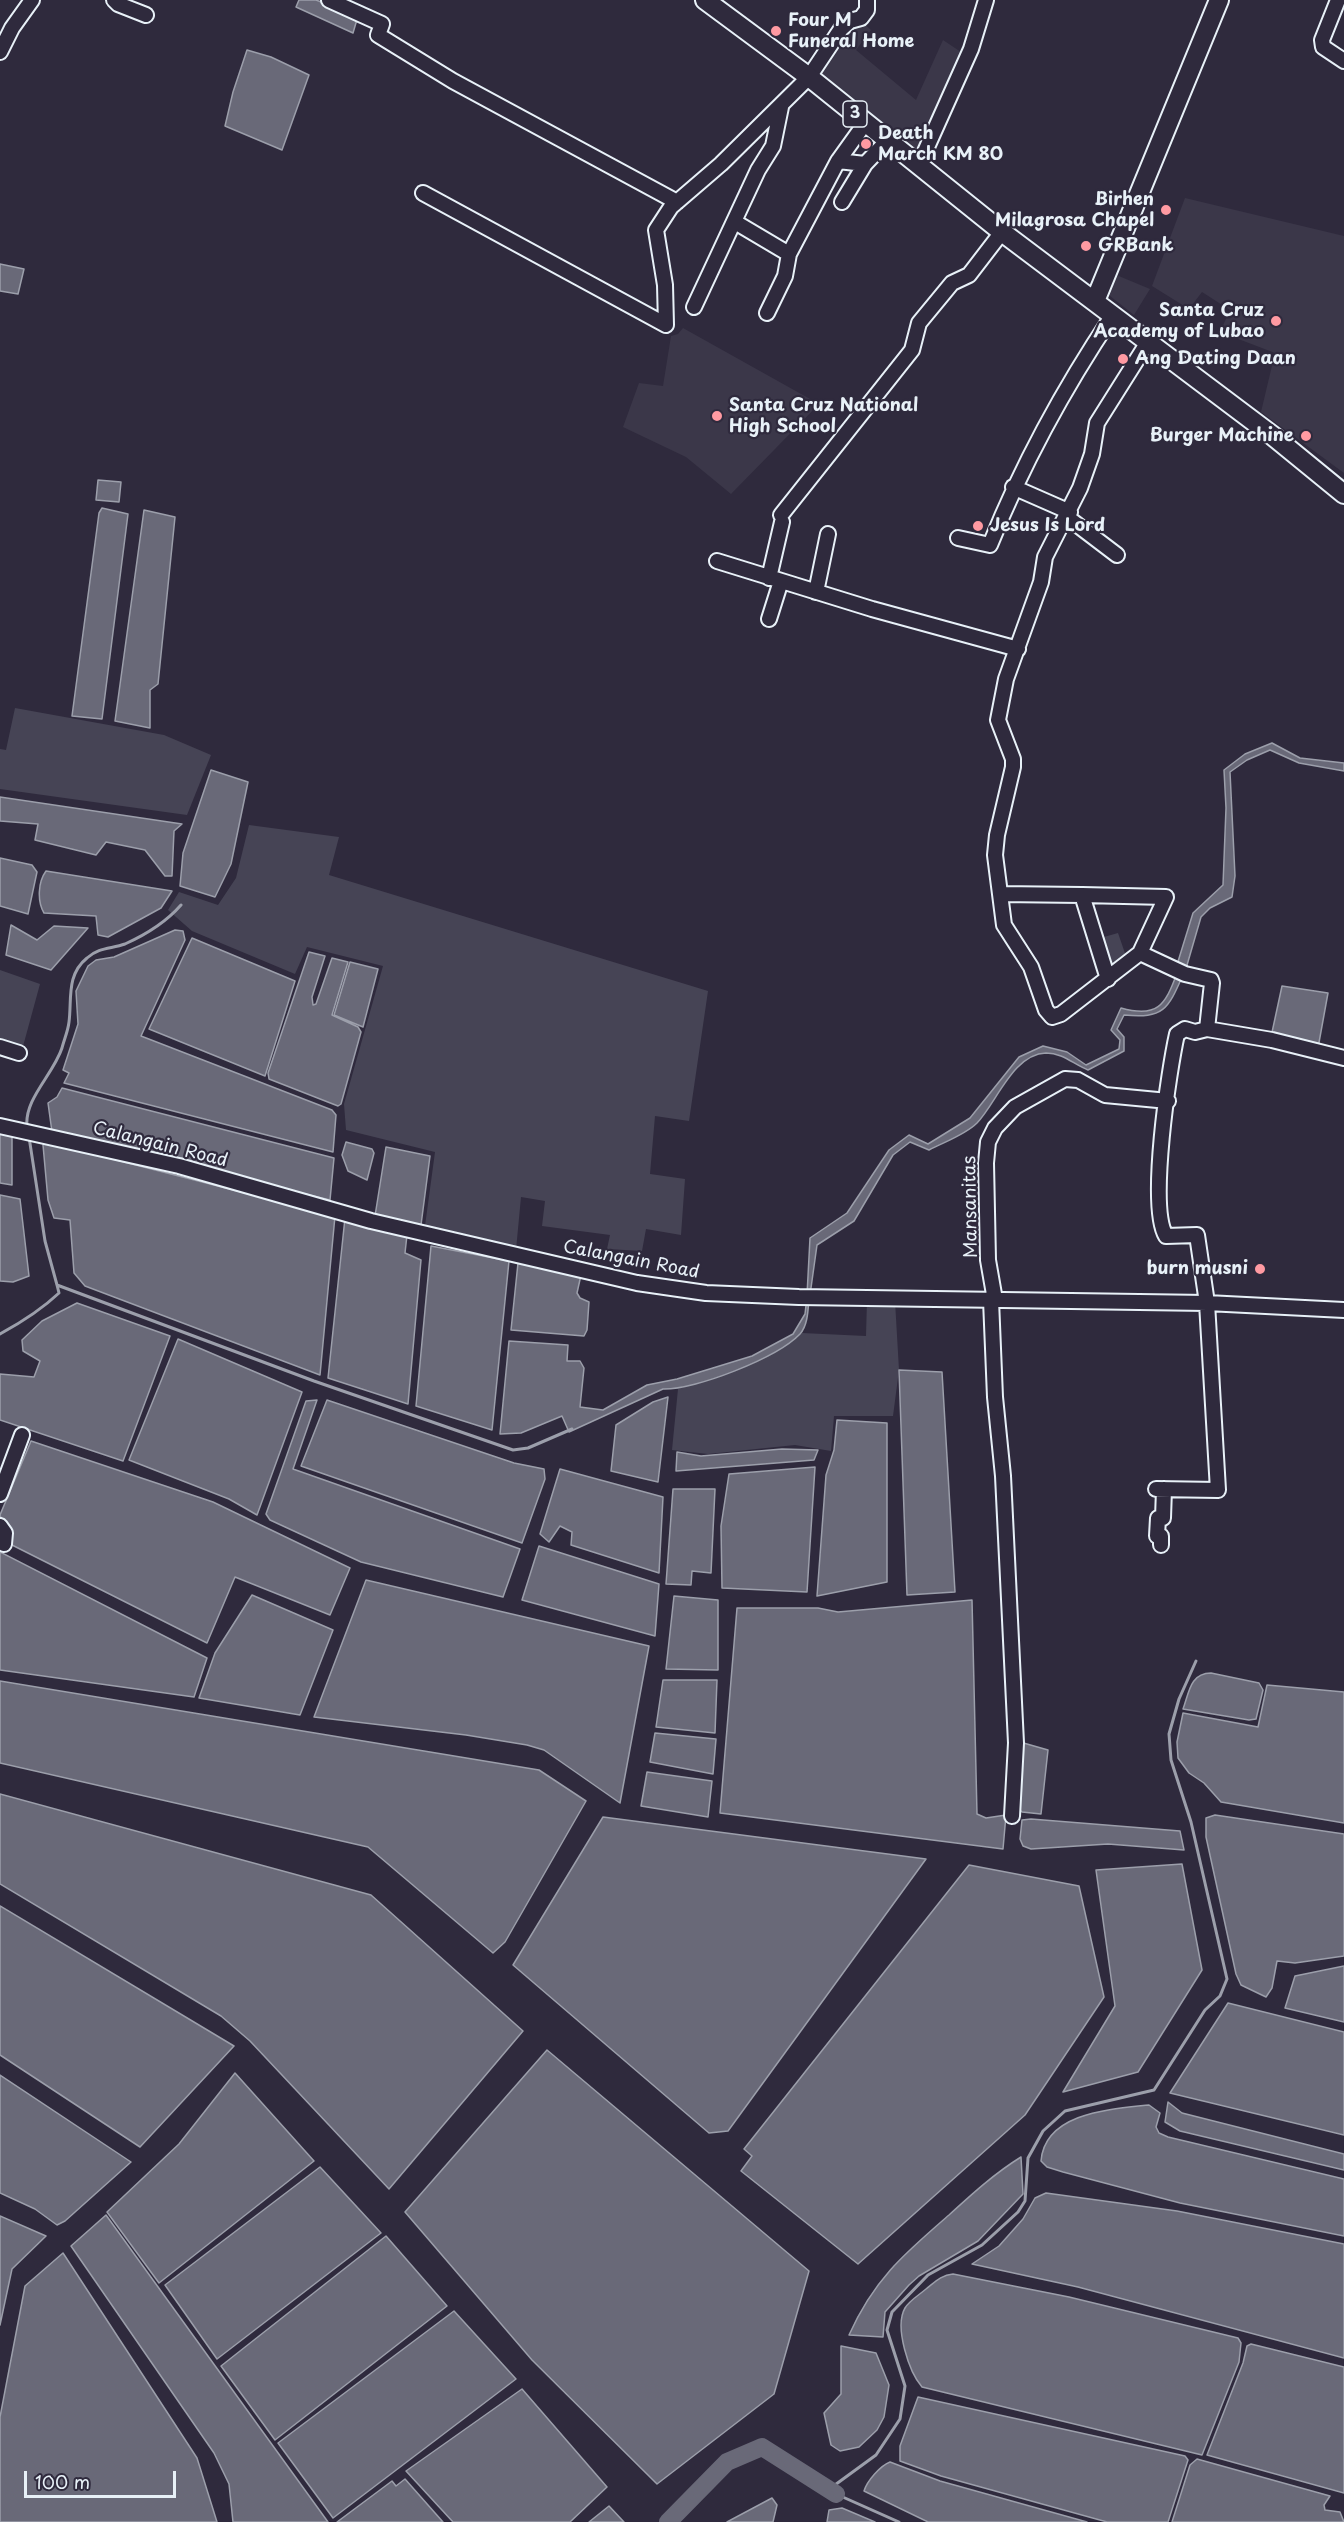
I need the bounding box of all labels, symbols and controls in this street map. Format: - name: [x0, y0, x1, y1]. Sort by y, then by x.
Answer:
- place label: Four M Funeral Home: [788, 10, 914, 52]
- marker: Four M Funeral Home: [769, 24, 783, 38]
- road number: 3: [843, 101, 867, 127]
- place label: Death March KM 80: [878, 123, 1003, 166]
- marker: Death March KM 80: [859, 137, 873, 151]
- place label: Birhen Milagrosa Chapel: [995, 189, 1154, 232]
- marker: Birhen Milagrosa Chapel: [1159, 203, 1173, 217]
- place label: GRBank: [1098, 235, 1173, 257]
- marker: GRBank: [1079, 239, 1093, 253]
- place label: Santa Cruz Academy of Lubao: [1094, 300, 1264, 342]
- marker: Santa Cruz Academy of Lubao: [1269, 314, 1283, 328]
- place label: Ang Dating Daan: [1135, 348, 1296, 370]
- marker: Ang Dating Daan: [1116, 352, 1130, 366]
- place label: Santa Cruz National High School: [729, 395, 918, 438]
- marker: Santa Cruz National High School: [710, 409, 724, 423]
- place label: Burger Machine: [1150, 425, 1294, 447]
- marker: Burger Machine: [1299, 429, 1313, 443]
- place label: Jesus Is Lord: [990, 515, 1105, 537]
- marker: Jesus Is Lord: [971, 519, 985, 533]
- street label: Calangain Road: [90, 1118, 230, 1172]
- street label: Mansanitas: [959, 1156, 983, 1258]
- street label: Calangain Road: [561, 1236, 701, 1284]
- place label: burn musni: [1147, 1258, 1248, 1280]
- marker: burn musni: [1253, 1262, 1267, 1276]
- scale bar: [27, 2459, 178, 2497]
- text: 100 m: [35, 2468, 90, 2495]

